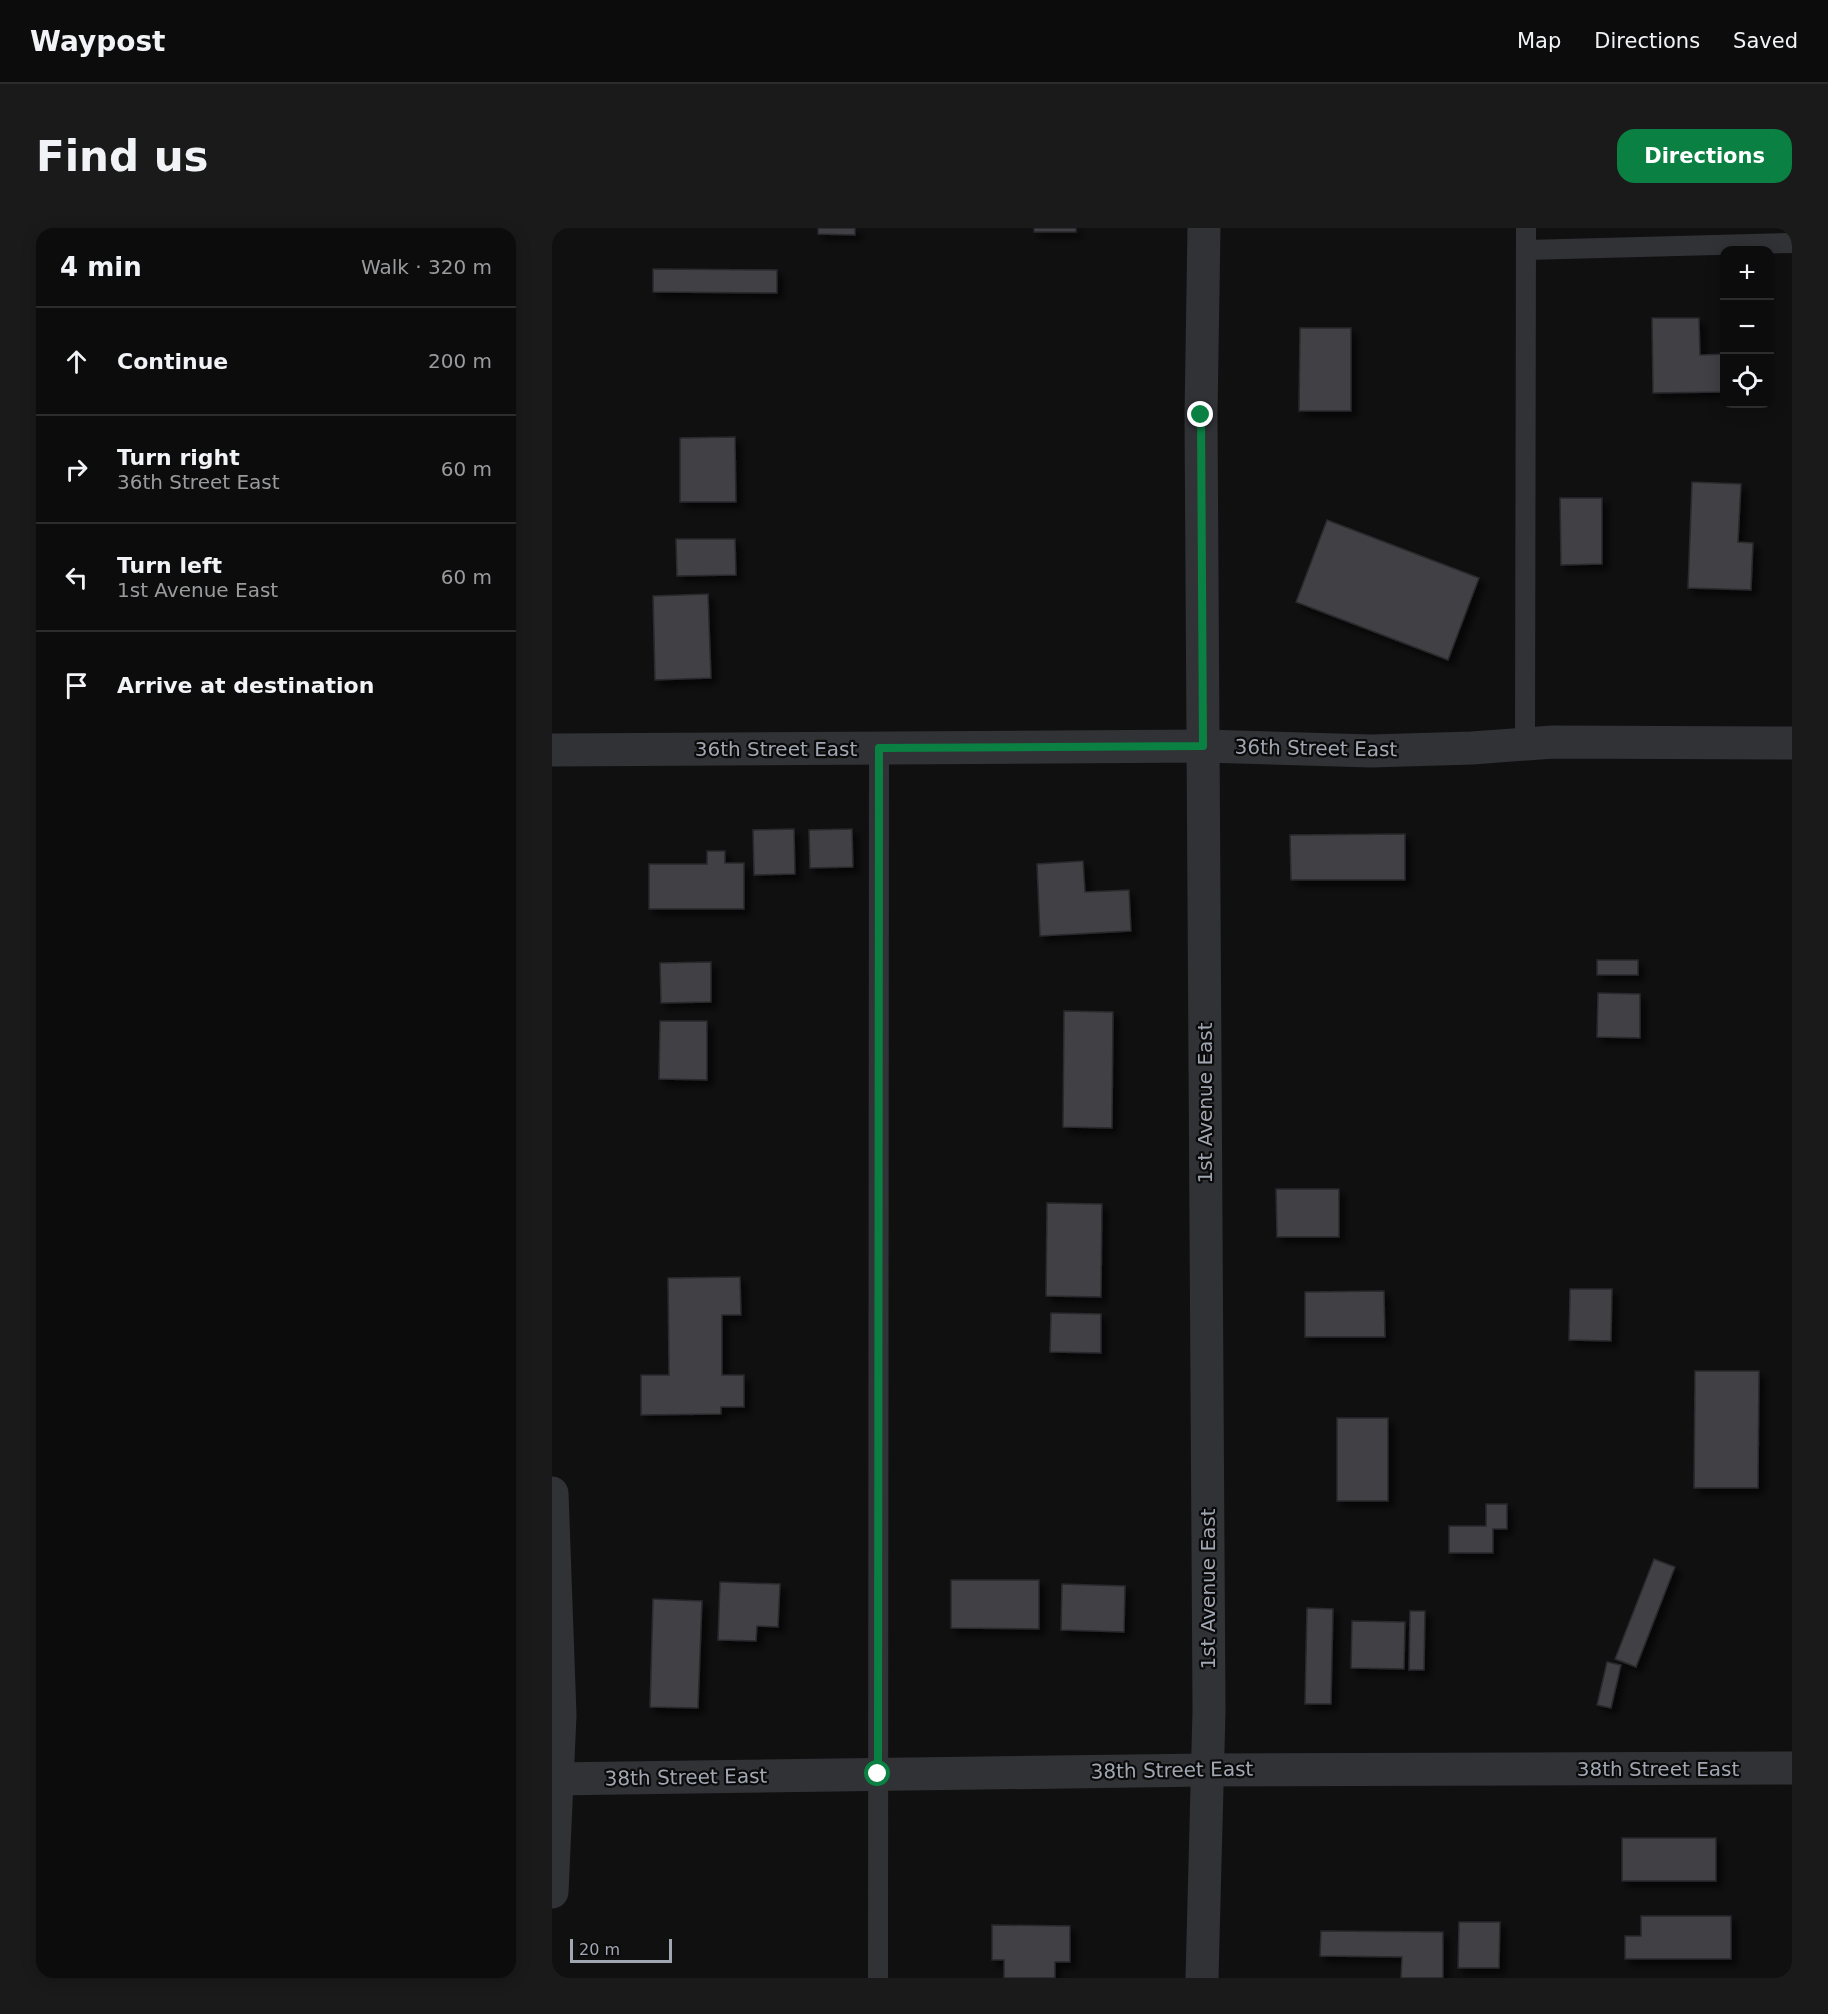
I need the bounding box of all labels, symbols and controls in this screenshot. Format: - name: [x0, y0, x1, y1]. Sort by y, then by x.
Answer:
- text: Waypost: [30, 25, 166, 58]
- text: Map: [1517, 29, 1561, 53]
- text: Directions: [1594, 29, 1700, 53]
- text: Saved: [1733, 29, 1798, 53]
- button: Directions: [1617, 129, 1792, 183]
- text: Find us: [36, 132, 209, 181]
- map controls: [1720, 246, 1774, 408]
- button: +: [1720, 246, 1774, 300]
- text: 4 min: [60, 252, 142, 282]
- text: Walk · 320 m: [361, 255, 492, 279]
- button: −: [1720, 300, 1774, 354]
- icon: ahead: [60, 345, 93, 378]
- text: Continue: [117, 349, 228, 374]
- text: 200 m: [428, 349, 492, 373]
- button: locate: [1720, 354, 1774, 408]
- route end: [1187, 401, 1213, 427]
- text: Turn right: [117, 445, 240, 470]
- icon: right: [60, 453, 93, 486]
- text: 60 m: [441, 457, 492, 481]
- text: 36th Street East: [117, 470, 280, 494]
- text: Turn left: [117, 553, 222, 578]
- icon: left: [60, 561, 93, 594]
- text: 60 m: [441, 565, 492, 589]
- text: 1st Avenue East: [117, 578, 278, 602]
- icon: arrive: [60, 669, 93, 702]
- text: Arrive at destination: [117, 673, 374, 698]
- street label: 36th Street East: [1234, 735, 1398, 761]
- street label: 36th Street East: [695, 737, 857, 761]
- street label: 1st Avenue East: [1193, 1022, 1217, 1184]
- street label: 1st Avenue East: [1196, 1508, 1220, 1670]
- street label: 38th Street East: [1090, 1757, 1254, 1783]
- street label: 38th Street East: [1577, 1757, 1739, 1781]
- route start: [864, 1760, 890, 1786]
- street label: 38th Street East: [604, 1764, 768, 1790]
- scale bar: [570, 1936, 672, 1964]
- text: 20 m: [579, 1940, 620, 1959]

